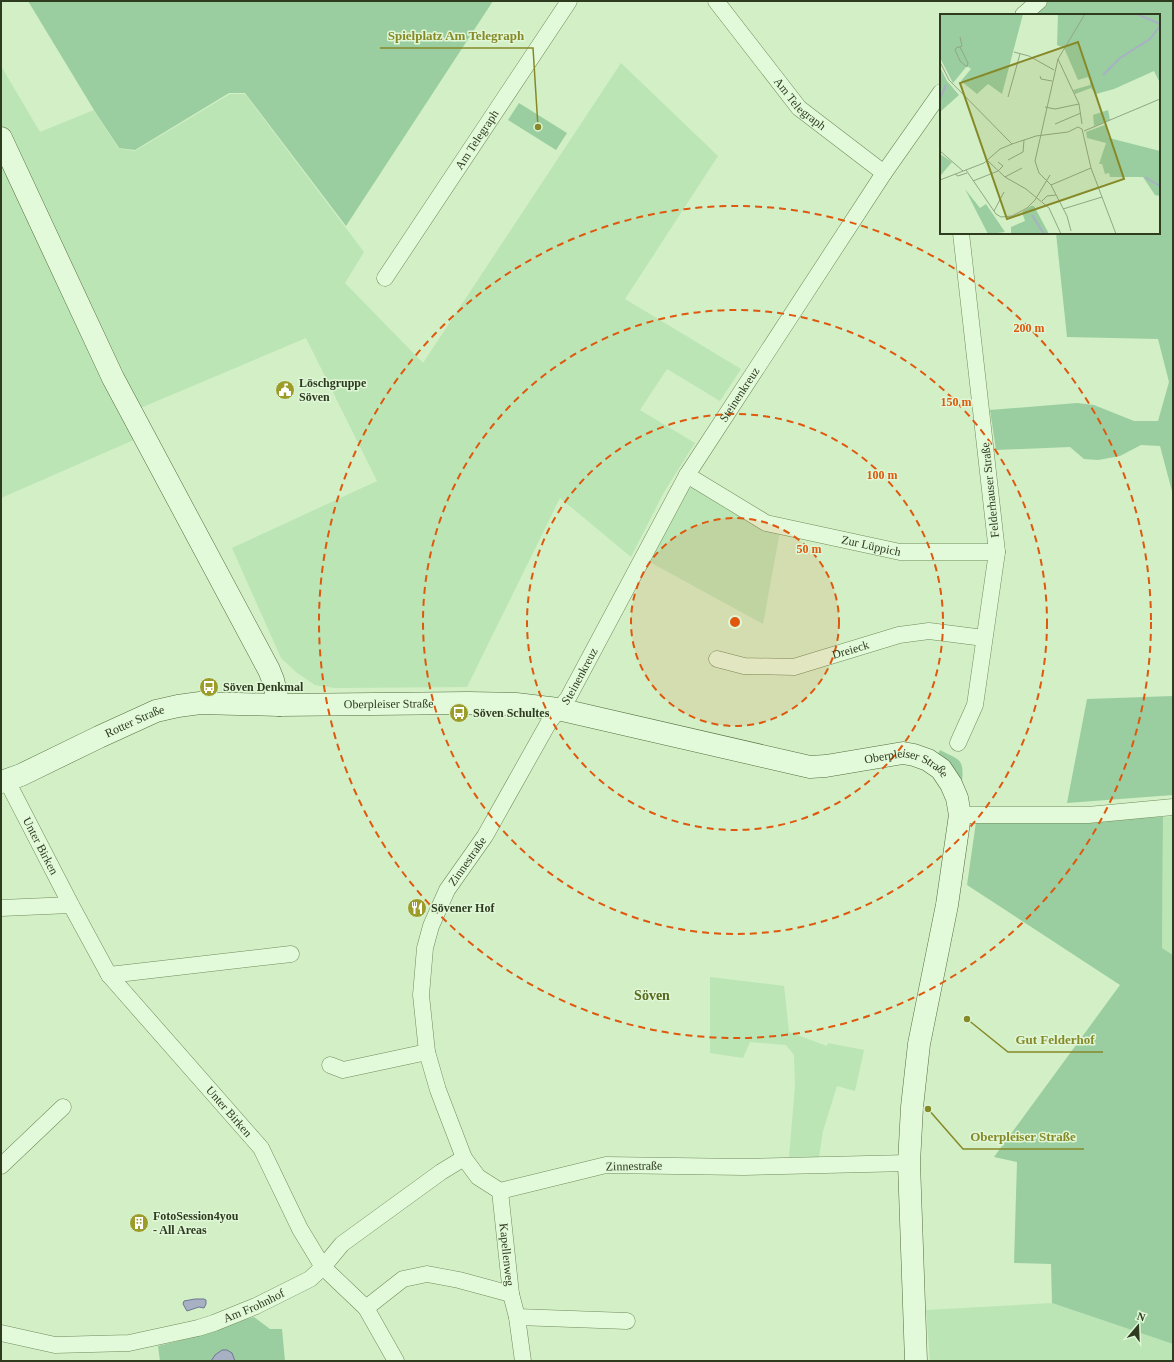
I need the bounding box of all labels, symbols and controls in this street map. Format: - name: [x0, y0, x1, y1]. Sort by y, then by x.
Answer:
- inset map: [940, 14, 1160, 234]
- callout: Spielplatz Am Telegraph: [380, 23, 533, 48]
- text: Spielplatz Am Telegraph: [388, 28, 525, 43]
- street label: Am Telegraph: [771, 75, 829, 133]
- street label: Am Telegraph: [452, 107, 502, 172]
- text: 200 m: [1014, 321, 1045, 335]
- street label: Steinenkreuz: [716, 365, 762, 425]
- place label: Löschgruppe Söven: [299, 376, 367, 404]
- public building icon: Löschgruppe Söven: [274, 379, 296, 401]
- text: 150 m: [941, 395, 972, 409]
- street label: Felderhauser Straße: [978, 442, 1002, 538]
- text: 100 m: [867, 468, 898, 482]
- street label: Zur Lüppich: [840, 533, 902, 559]
- text: 50 m: [797, 542, 822, 556]
- centre of rings: [728, 615, 742, 629]
- street label: Dreieck: [830, 638, 871, 662]
- street label: Steinenkreuz: [558, 645, 601, 708]
- bus stop icon: Söven Denkmal: [198, 676, 220, 698]
- place label: Söven Denkmal: [223, 680, 304, 694]
- street label: Oberpleiser Straße: [344, 696, 434, 711]
- street label: Rotter Straße: [103, 702, 166, 740]
- bus stop icon: Söven Schultes: [448, 702, 470, 724]
- place label: Söven Schultes: [473, 706, 550, 720]
- street label: Oberpleiser Straße: [863, 746, 952, 780]
- street label: Unter Birken: [20, 815, 61, 877]
- street label: Zinnestraße: [445, 834, 489, 889]
- restaurant icon: Sövener Hof: [406, 897, 428, 919]
- place label: Sövener Hof: [431, 901, 495, 915]
- district label: Söven: [634, 988, 670, 1003]
- callout: Gut Felderhof: [1008, 1027, 1103, 1052]
- text: Gut Felderhof: [1015, 1032, 1095, 1047]
- street label: Unter Birken: [203, 1083, 255, 1140]
- callout: Oberpleiser Straße: [963, 1124, 1084, 1149]
- text: Oberpleiser Straße: [970, 1129, 1076, 1144]
- street label: Zinnestraße: [606, 1159, 662, 1173]
- place label: FotoSession4you - All Areas: [153, 1209, 239, 1237]
- building icon: FotoSession4you - All Areas: [128, 1212, 150, 1234]
- street label: Kapellenweg: [496, 1222, 517, 1287]
- street label: Am Frohnhof: [221, 1286, 287, 1326]
- north arrow: [1118, 1306, 1158, 1346]
- text: N: [1136, 1310, 1147, 1324]

